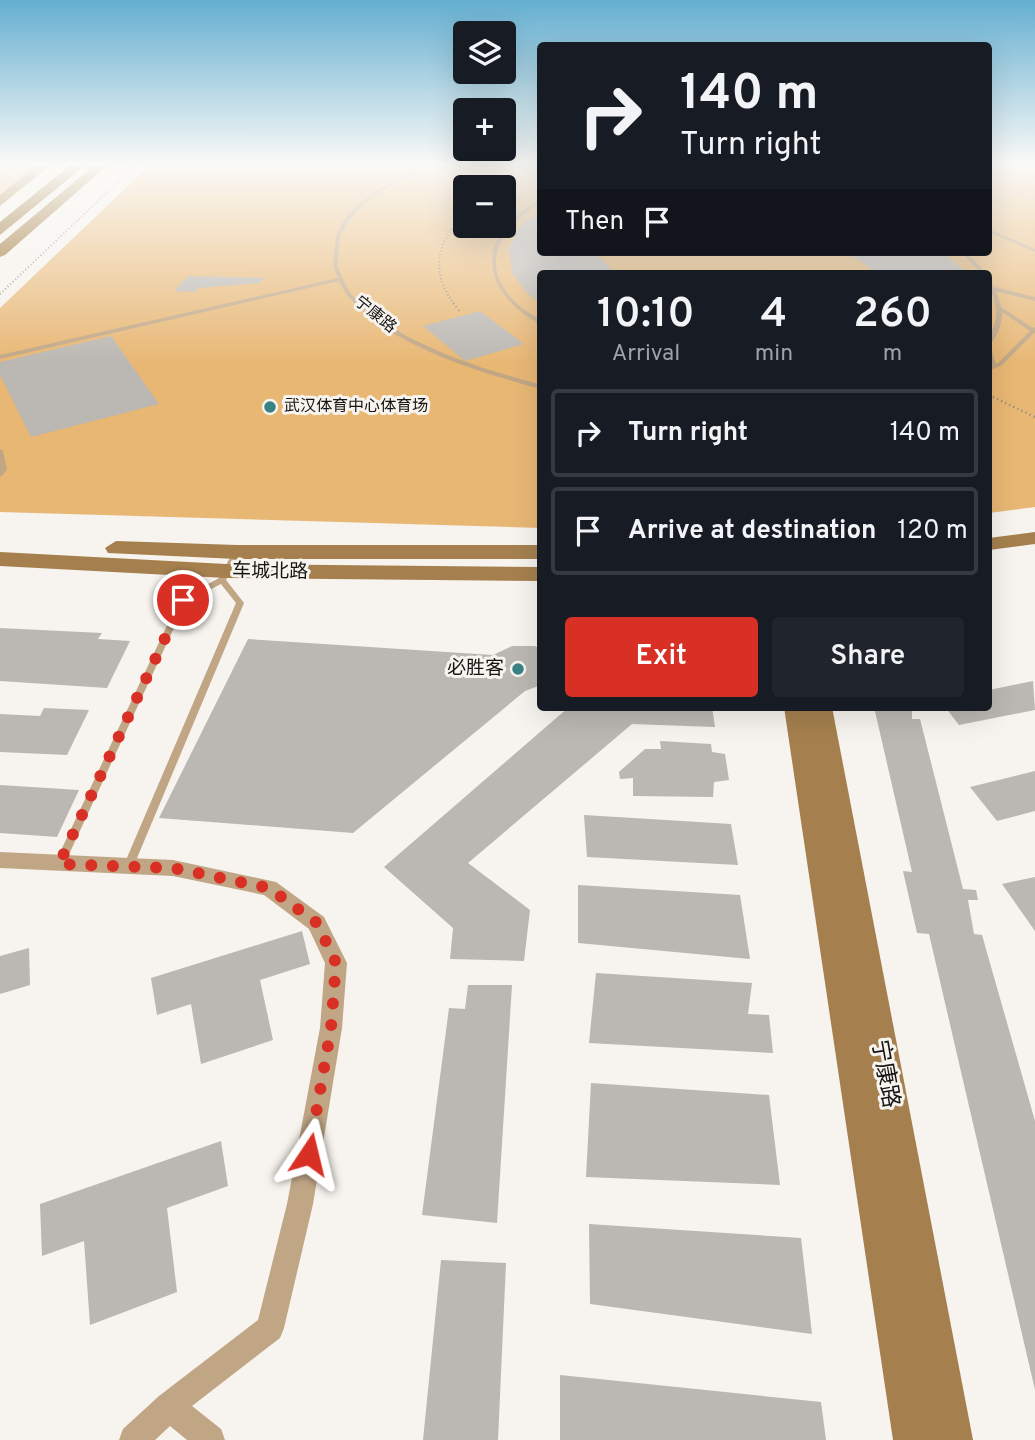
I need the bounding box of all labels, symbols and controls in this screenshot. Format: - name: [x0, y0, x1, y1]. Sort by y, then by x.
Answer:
- map controls: [453, 21, 516, 238]
- button: layers: [453, 21, 516, 84]
- text: 140 m: [680, 65, 819, 127]
- icon: right: [565, 70, 656, 161]
- button: +: [453, 98, 516, 161]
- text: Turn right: [680, 126, 822, 166]
- button: −: [453, 175, 516, 238]
- icon: arrive: [638, 203, 676, 241]
- text: Then: [565, 206, 624, 239]
- text: 10:10: [597, 289, 695, 342]
- text: 4: [761, 289, 787, 342]
- text: 260: [853, 289, 932, 342]
- street label: 宁康路: [350, 292, 400, 338]
- text: Arrival: [612, 340, 680, 369]
- text: min: [755, 340, 793, 369]
- text: m: [883, 340, 902, 369]
- place label: 武汉体育中心体育场: [284, 397, 428, 417]
- marker: 武汉体育中心体育场: [262, 399, 278, 415]
- icon: right: [569, 414, 607, 452]
- text: Turn right: [628, 417, 748, 450]
- text: 140 m: [890, 417, 960, 450]
- icon: arrive: [569, 512, 607, 550]
- text: Arrive at destination: [628, 515, 876, 548]
- text: 120 m: [897, 515, 968, 548]
- street label: 车城北路: [232, 559, 308, 585]
- pin: [153, 570, 213, 630]
- icon: arrive: [164, 581, 202, 619]
- button: Exit: [565, 617, 758, 697]
- button: Share: [772, 617, 964, 697]
- place label: 必胜客: [447, 657, 504, 681]
- marker: 必胜客: [510, 661, 526, 677]
- street label: 宁康路: [864, 1038, 904, 1110]
- position arrow: [272, 1117, 346, 1191]

